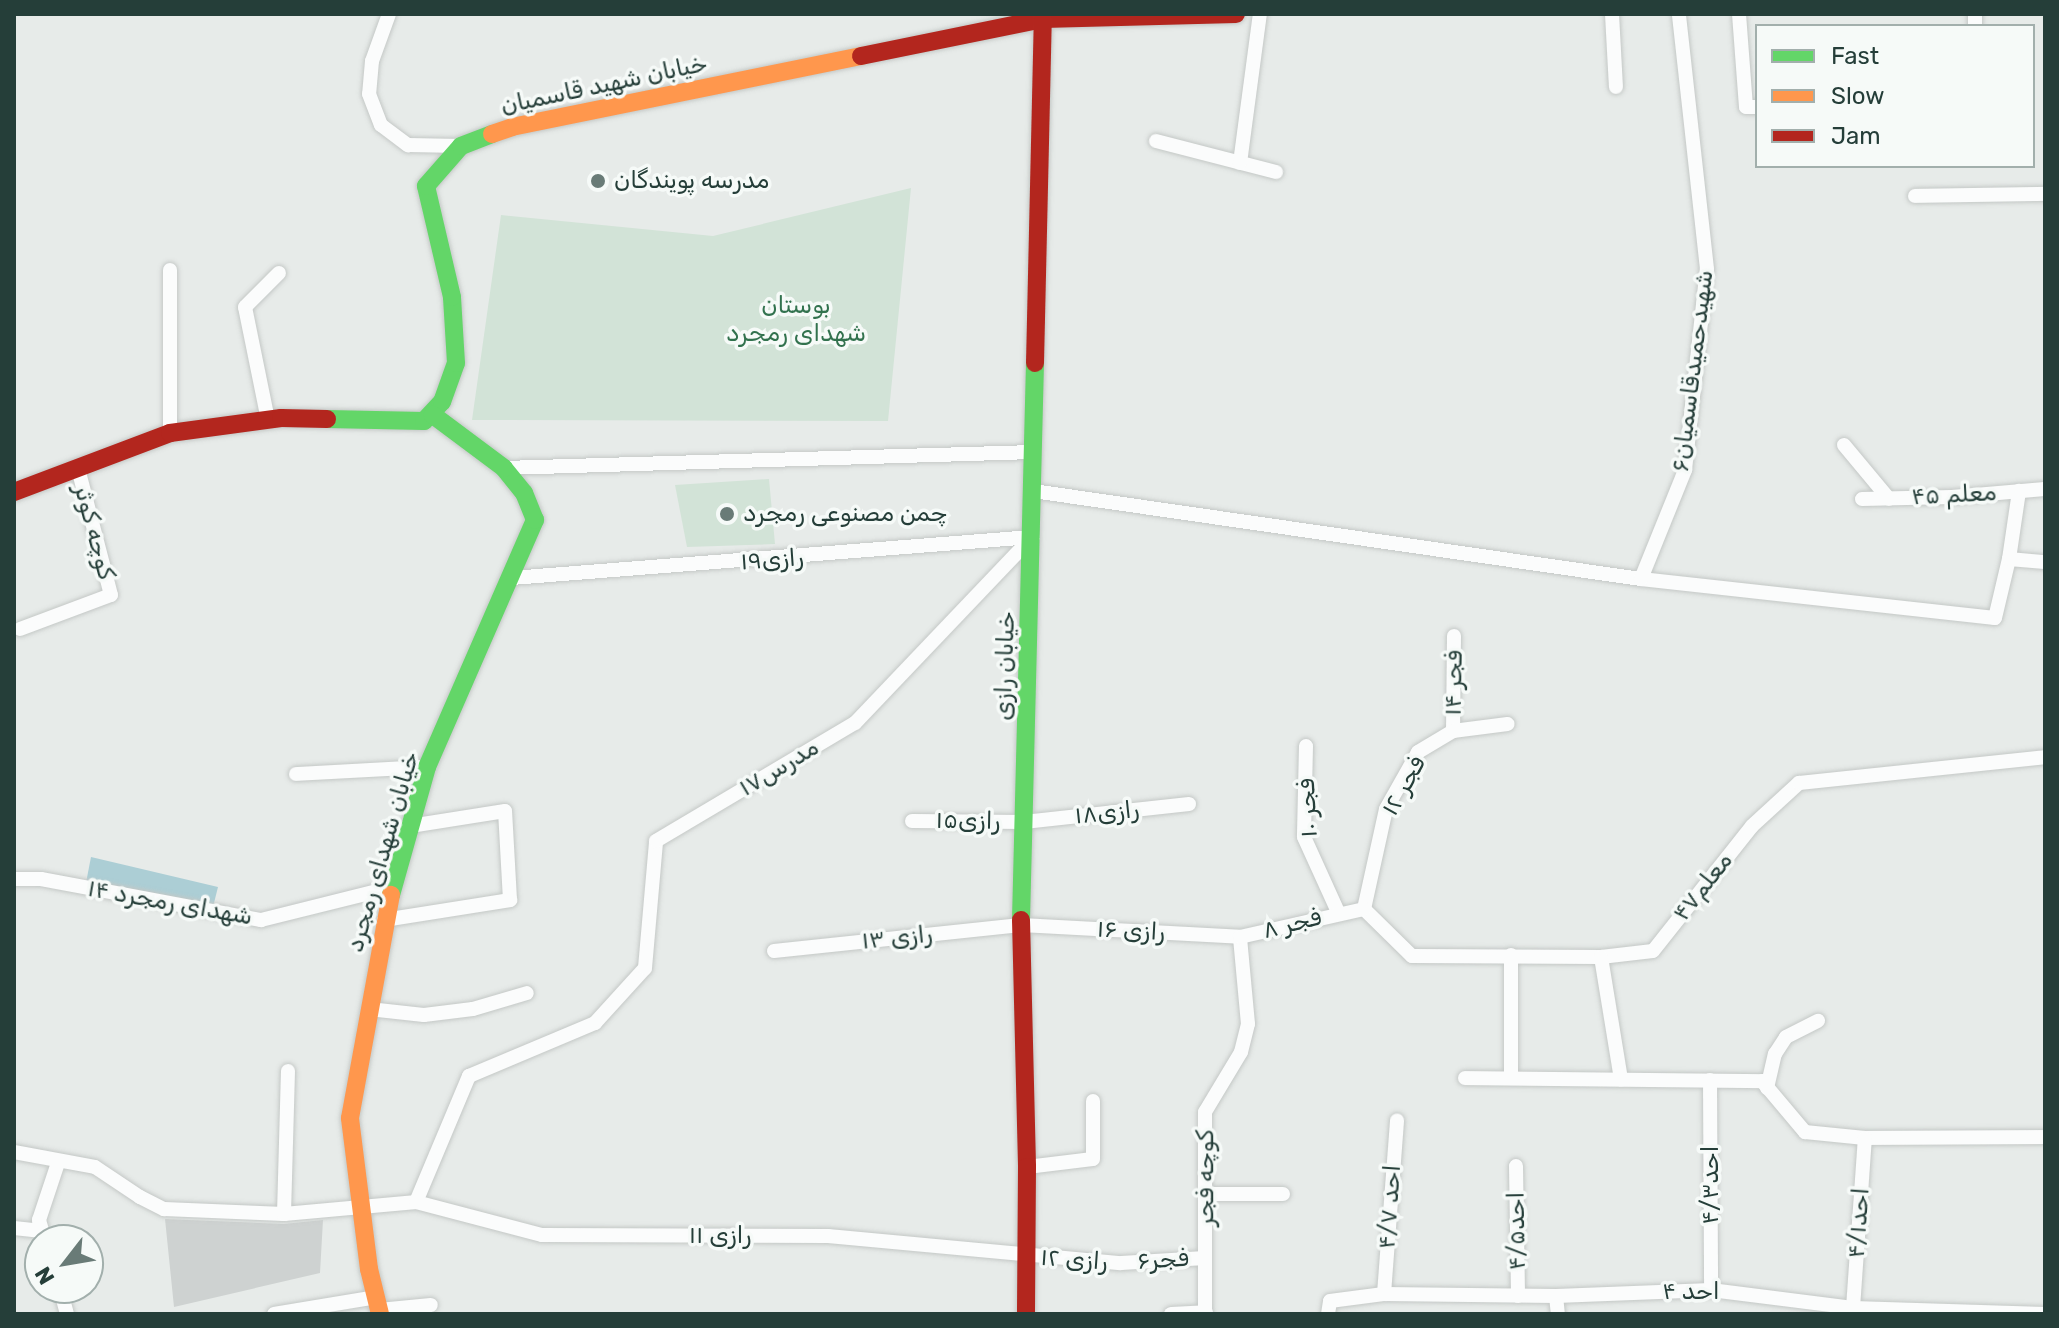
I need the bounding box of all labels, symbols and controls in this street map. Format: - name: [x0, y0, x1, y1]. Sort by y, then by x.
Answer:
- legend: [1755, 24, 2035, 168]
- text: Fast: [1831, 42, 1879, 70]
- street label: خیابان شهید قاسمیان: [498, 49, 710, 121]
- text: Slow: [1831, 82, 1884, 110]
- text: Jam: [1831, 122, 1881, 150]
- place label: مدرسه پویندگان: [614, 167, 769, 195]
- marker: مدرسه پویندگان: [589, 172, 607, 190]
- street label: شهیدحمیدقاسمیان۶: [1666, 268, 1720, 474]
- park label: بوستان شهدای رمجرد: [726, 292, 866, 348]
- street label: معلم ۴۵: [1911, 478, 1997, 512]
- street label: کوچه کوثر: [67, 481, 121, 583]
- place label: چمن مصنوعی رمجرد: [743, 500, 947, 528]
- marker: چمن مصنوعی رمجرد: [718, 505, 736, 523]
- street label: رازی۱۹: [739, 543, 805, 577]
- street label: خیابان رازی: [989, 611, 1021, 721]
- street label: فجر ۱۴: [1439, 650, 1469, 716]
- street label: مدرس۱۷: [734, 733, 824, 803]
- street label: خیابان شهدای رمجرد: [341, 748, 425, 956]
- street label: فجر ۱۲: [1376, 751, 1432, 821]
- street label: فجر ۱۰: [1292, 778, 1324, 838]
- street label: رازی۱۸: [1073, 795, 1141, 831]
- street label: رازی۱۵: [935, 806, 1001, 836]
- street label: معلم۴۷: [1667, 847, 1739, 927]
- street label: شهدای رمجرد ۱۴: [85, 874, 255, 932]
- street label: فجر ۸: [1260, 903, 1324, 945]
- street label: رازی ۱۶: [1096, 915, 1166, 947]
- street label: رازی ۱۳: [860, 920, 934, 956]
- street label: کوچه فجر: [1192, 1130, 1220, 1226]
- street label: احد۴/۳: [1697, 1146, 1725, 1224]
- street label: احد ۴/۷: [1373, 1164, 1407, 1250]
- street label: احد۴/۱: [1842, 1187, 1876, 1259]
- street label: احد۴/۵: [1502, 1192, 1532, 1270]
- street label: رازی ۱۱: [689, 1222, 751, 1250]
- north arrow: [24, 1224, 104, 1304]
- street label: رازی ۱۲: [1040, 1243, 1108, 1277]
- street label: فجر۶: [1136, 1244, 1190, 1276]
- text: N: [29, 1262, 60, 1289]
- street label: احد ۴: [1662, 1278, 1720, 1306]

